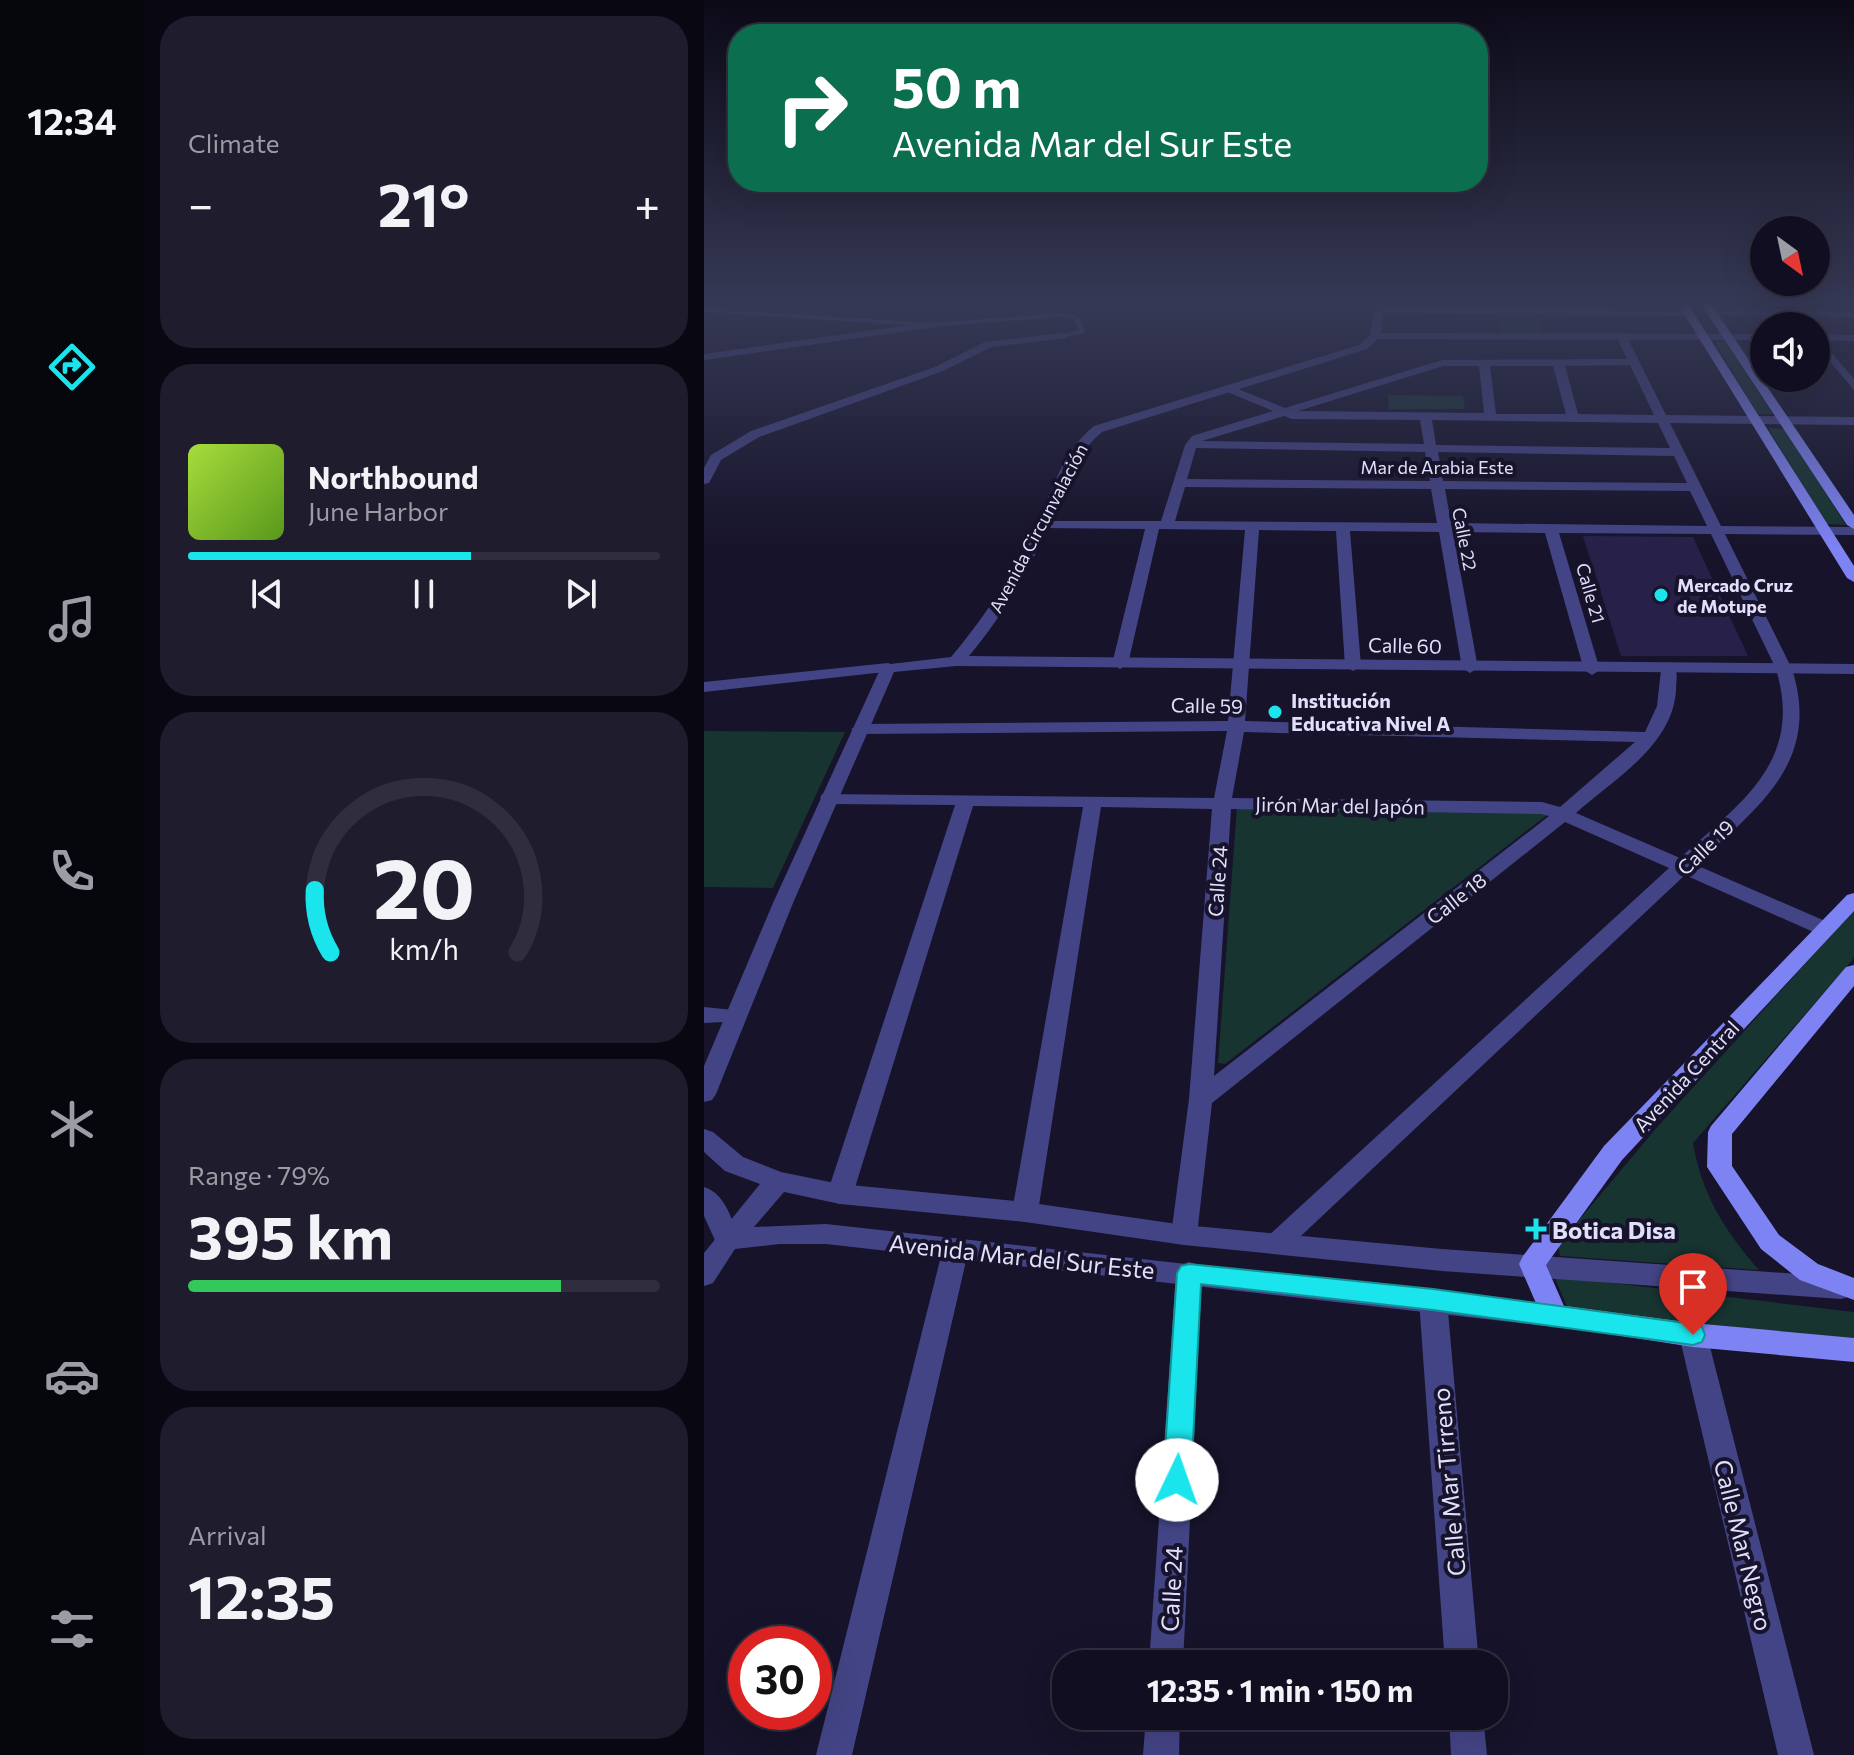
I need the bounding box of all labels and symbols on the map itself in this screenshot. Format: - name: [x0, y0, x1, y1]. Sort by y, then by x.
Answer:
- north arrow: [1750, 216, 1830, 296]
- street label: Avenida Circunvalación: [984, 440, 1092, 616]
- street label: Mar de Arabia Este: [1361, 456, 1513, 478]
- street label: Calle 22: [1448, 506, 1482, 572]
- street label: Calle 21: [1572, 560, 1610, 626]
- place label: Mercado Cruz de Motupe: [1677, 574, 1793, 617]
- marker: Mercado Cruz de Motupe: [1652, 586, 1670, 604]
- street label: Calle 60: [1368, 632, 1442, 658]
- place label: Institución Educativa Nivel A: [1291, 688, 1451, 735]
- street label: Calle 59: [1171, 692, 1243, 718]
- marker: Institución Educativa Nivel A: [1266, 703, 1284, 721]
- street label: Jirón Mar del Japón: [1255, 792, 1425, 818]
- street label: Calle 19: [1672, 814, 1738, 880]
- street label: Calle 24: [1203, 845, 1231, 917]
- street label: Calle 18: [1421, 867, 1491, 929]
- street label: Avenida Central: [1628, 1015, 1744, 1137]
- place label: Botica Disa: [1552, 1215, 1676, 1244]
- marker: Botica Disa: [1527, 1220, 1545, 1238]
- street label: Avenida Mar del Sur Este: [888, 1228, 1156, 1284]
- pin: [1659, 1253, 1727, 1335]
- street label: Calle Mar Tirreno: [1425, 1387, 1471, 1577]
- position arrow: [1135, 1438, 1219, 1522]
- street label: Calle Mar Negro: [1709, 1456, 1779, 1634]
- street label: Calle 24: [1154, 1545, 1188, 1633]
- speed limit sign: 30: [728, 1626, 832, 1730]

